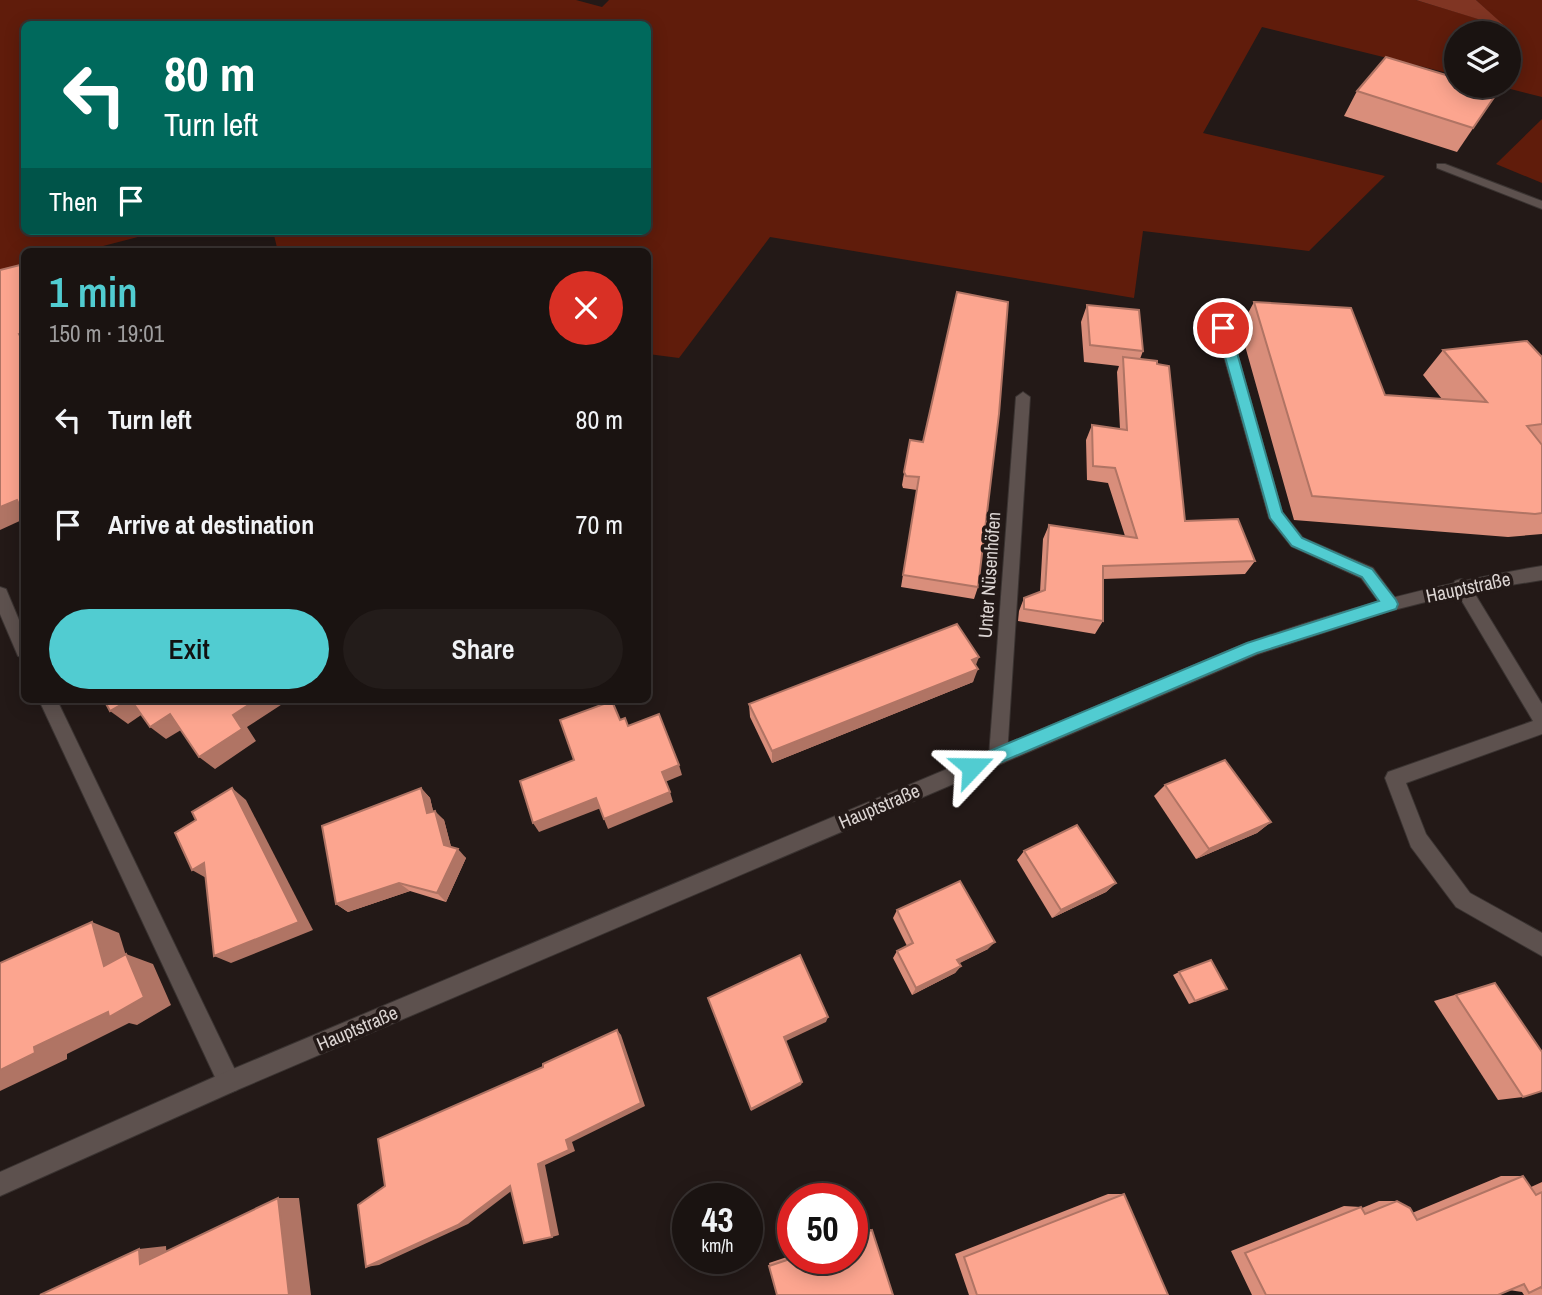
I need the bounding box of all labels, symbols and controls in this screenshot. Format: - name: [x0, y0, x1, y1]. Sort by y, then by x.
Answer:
- map controls: [1444, 21, 1521, 98]
- button: layers: [1444, 21, 1521, 98]
- text: 80 m: [164, 40, 256, 106]
- icon: left: [49, 49, 140, 140]
- text: Turn left: [164, 103, 258, 146]
- icon: arrive: [112, 182, 150, 220]
- text: Then: [49, 184, 98, 219]
- text: 1 min: [49, 264, 138, 320]
- button: close: [549, 271, 623, 345]
- pin: [1193, 298, 1253, 358]
- icon: arrive: [1204, 309, 1242, 347]
- text: 150 m · 19:01: [49, 318, 164, 349]
- icon: left: [49, 401, 87, 439]
- text: Turn left: [108, 402, 192, 437]
- text: 80 m: [576, 402, 623, 437]
- icon: arrive: [49, 506, 87, 544]
- text: Arrive at destination: [108, 507, 314, 542]
- text: 70 m: [576, 507, 623, 542]
- street label: Unter Nüsenhöfen: [972, 511, 1006, 639]
- street label: Hauptstraße: [1423, 565, 1513, 609]
- button: Exit: [49, 609, 329, 689]
- button: Share: [343, 609, 623, 689]
- position arrow: [935, 730, 1009, 804]
- street label: Hauptstraße: [834, 777, 924, 835]
- street label: Hauptstraße: [312, 999, 402, 1057]
- speed limit sign: 50: [777, 1183, 868, 1274]
- text: 43: [702, 1196, 733, 1243]
- text: km/h: [702, 1233, 734, 1258]

